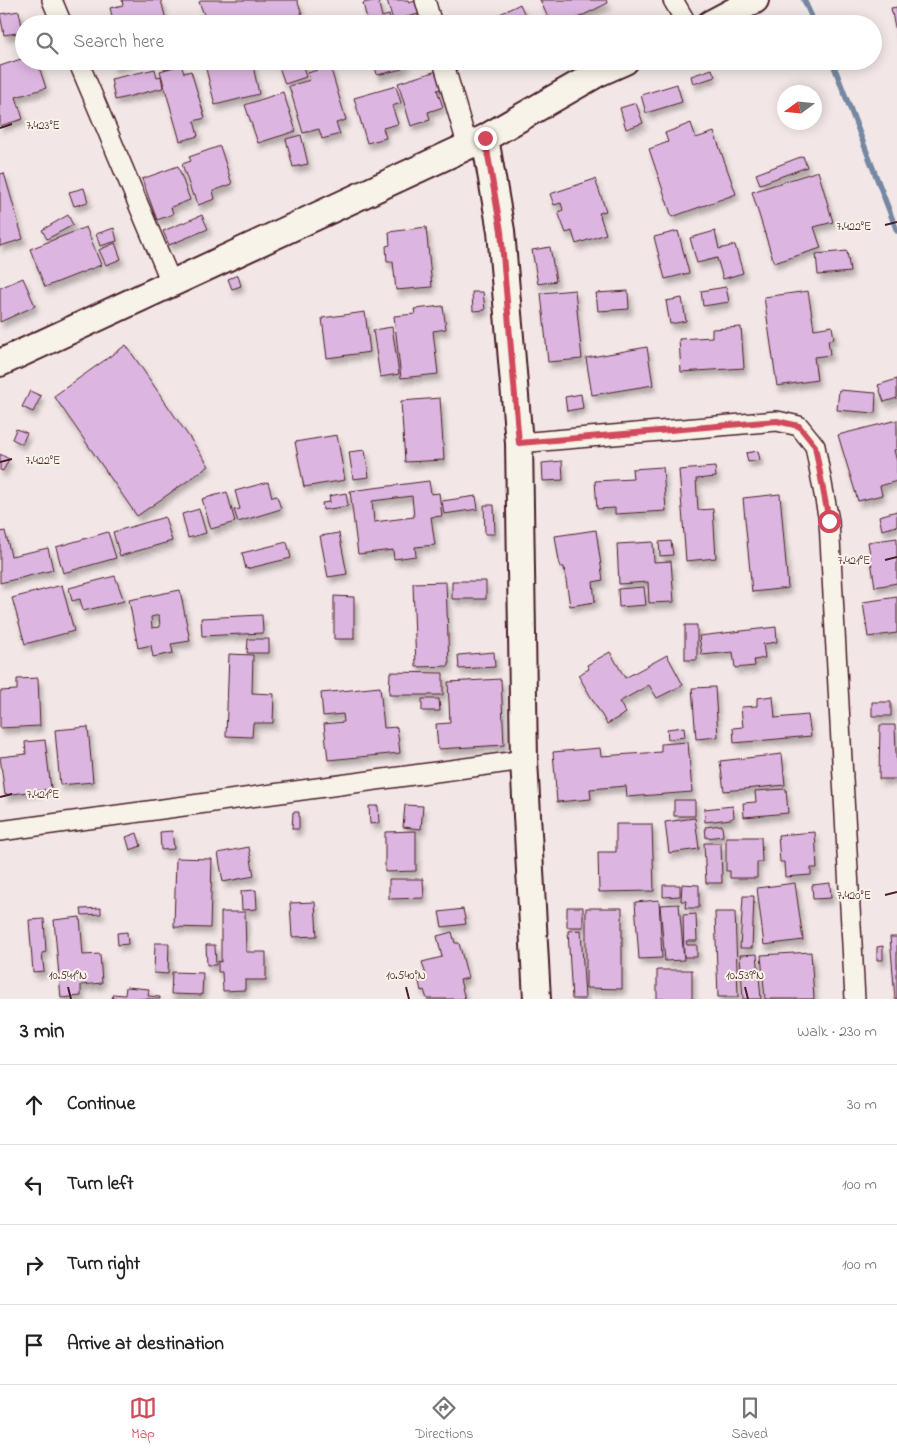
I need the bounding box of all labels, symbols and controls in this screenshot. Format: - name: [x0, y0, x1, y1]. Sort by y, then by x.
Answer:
- search box: [15, 15, 882, 70]
- icon: search: [33, 29, 61, 57]
- text: Search here: [73, 29, 164, 56]
- north arrow: [777, 85, 822, 130]
- text: 7.423°E: [26, 117, 60, 135]
- route end: [474, 127, 497, 150]
- text: 7.422°E: [837, 218, 871, 236]
- text: 7.422°E: [26, 452, 60, 470]
- route start: [818, 510, 841, 533]
- text: 7.421°E: [838, 552, 870, 570]
- text: 7.421°E: [27, 786, 59, 804]
- text: 7.420°E: [837, 887, 871, 905]
- text: 10.541°N: [49, 967, 87, 985]
- text: 10.540°N: [386, 967, 426, 985]
- text: 10.539°N: [726, 967, 764, 985]
- text: 3 min: [20, 1017, 64, 1047]
- text: Walk · 230 m: [797, 1020, 877, 1044]
- icon: ahead: [20, 1091, 48, 1119]
- text: Continue: [67, 1091, 135, 1118]
- text: 30 m: [847, 1093, 877, 1117]
- icon: left: [20, 1171, 48, 1199]
- text: Turn left: [67, 1171, 134, 1198]
- text: 100 m: [842, 1173, 877, 1197]
- icon: right: [20, 1251, 48, 1279]
- text: Turn right: [67, 1251, 140, 1278]
- text: 100 m: [842, 1253, 877, 1277]
- icon: arrive: [20, 1331, 48, 1359]
- text: Arrive at destination: [67, 1331, 224, 1358]
- tab: Map: [129, 1394, 157, 1445]
- tab: Directions: [415, 1394, 473, 1445]
- tab: Saved: [731, 1394, 768, 1445]

